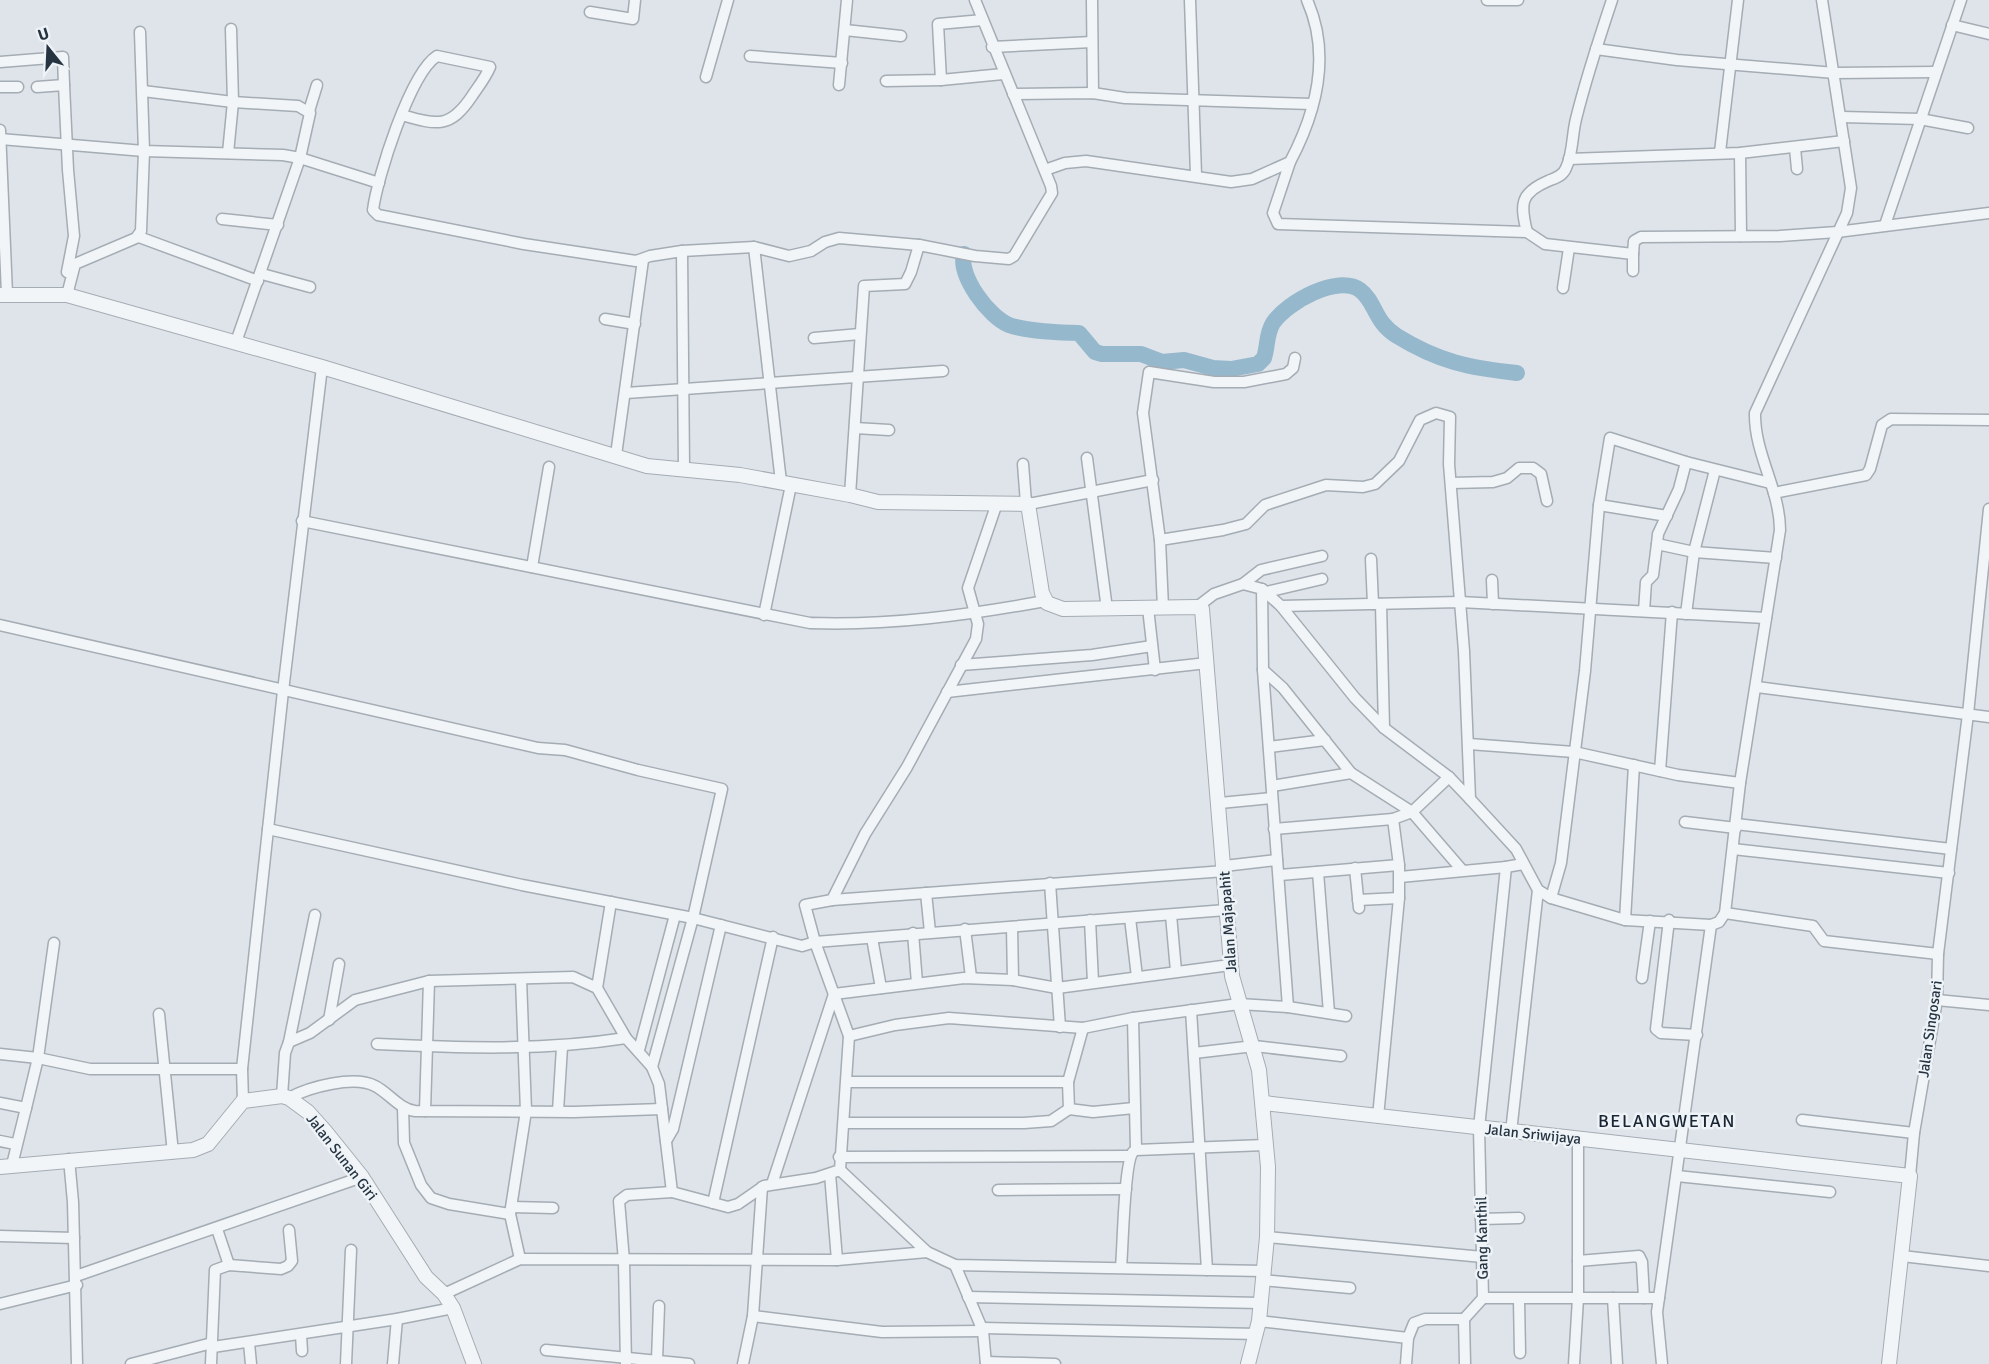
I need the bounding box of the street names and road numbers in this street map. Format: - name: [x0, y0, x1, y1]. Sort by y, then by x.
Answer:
- street label: Jalan Majapahit: [1215, 871, 1241, 973]
- street label: Jalan Singosari: [1914, 979, 1946, 1079]
- street label: Jalan Sunan Giri: [303, 1110, 381, 1204]
- street label: Jalan Sriwijaya: [1484, 1120, 1582, 1148]
- street label: Gang Kanthil: [1472, 1196, 1492, 1280]

